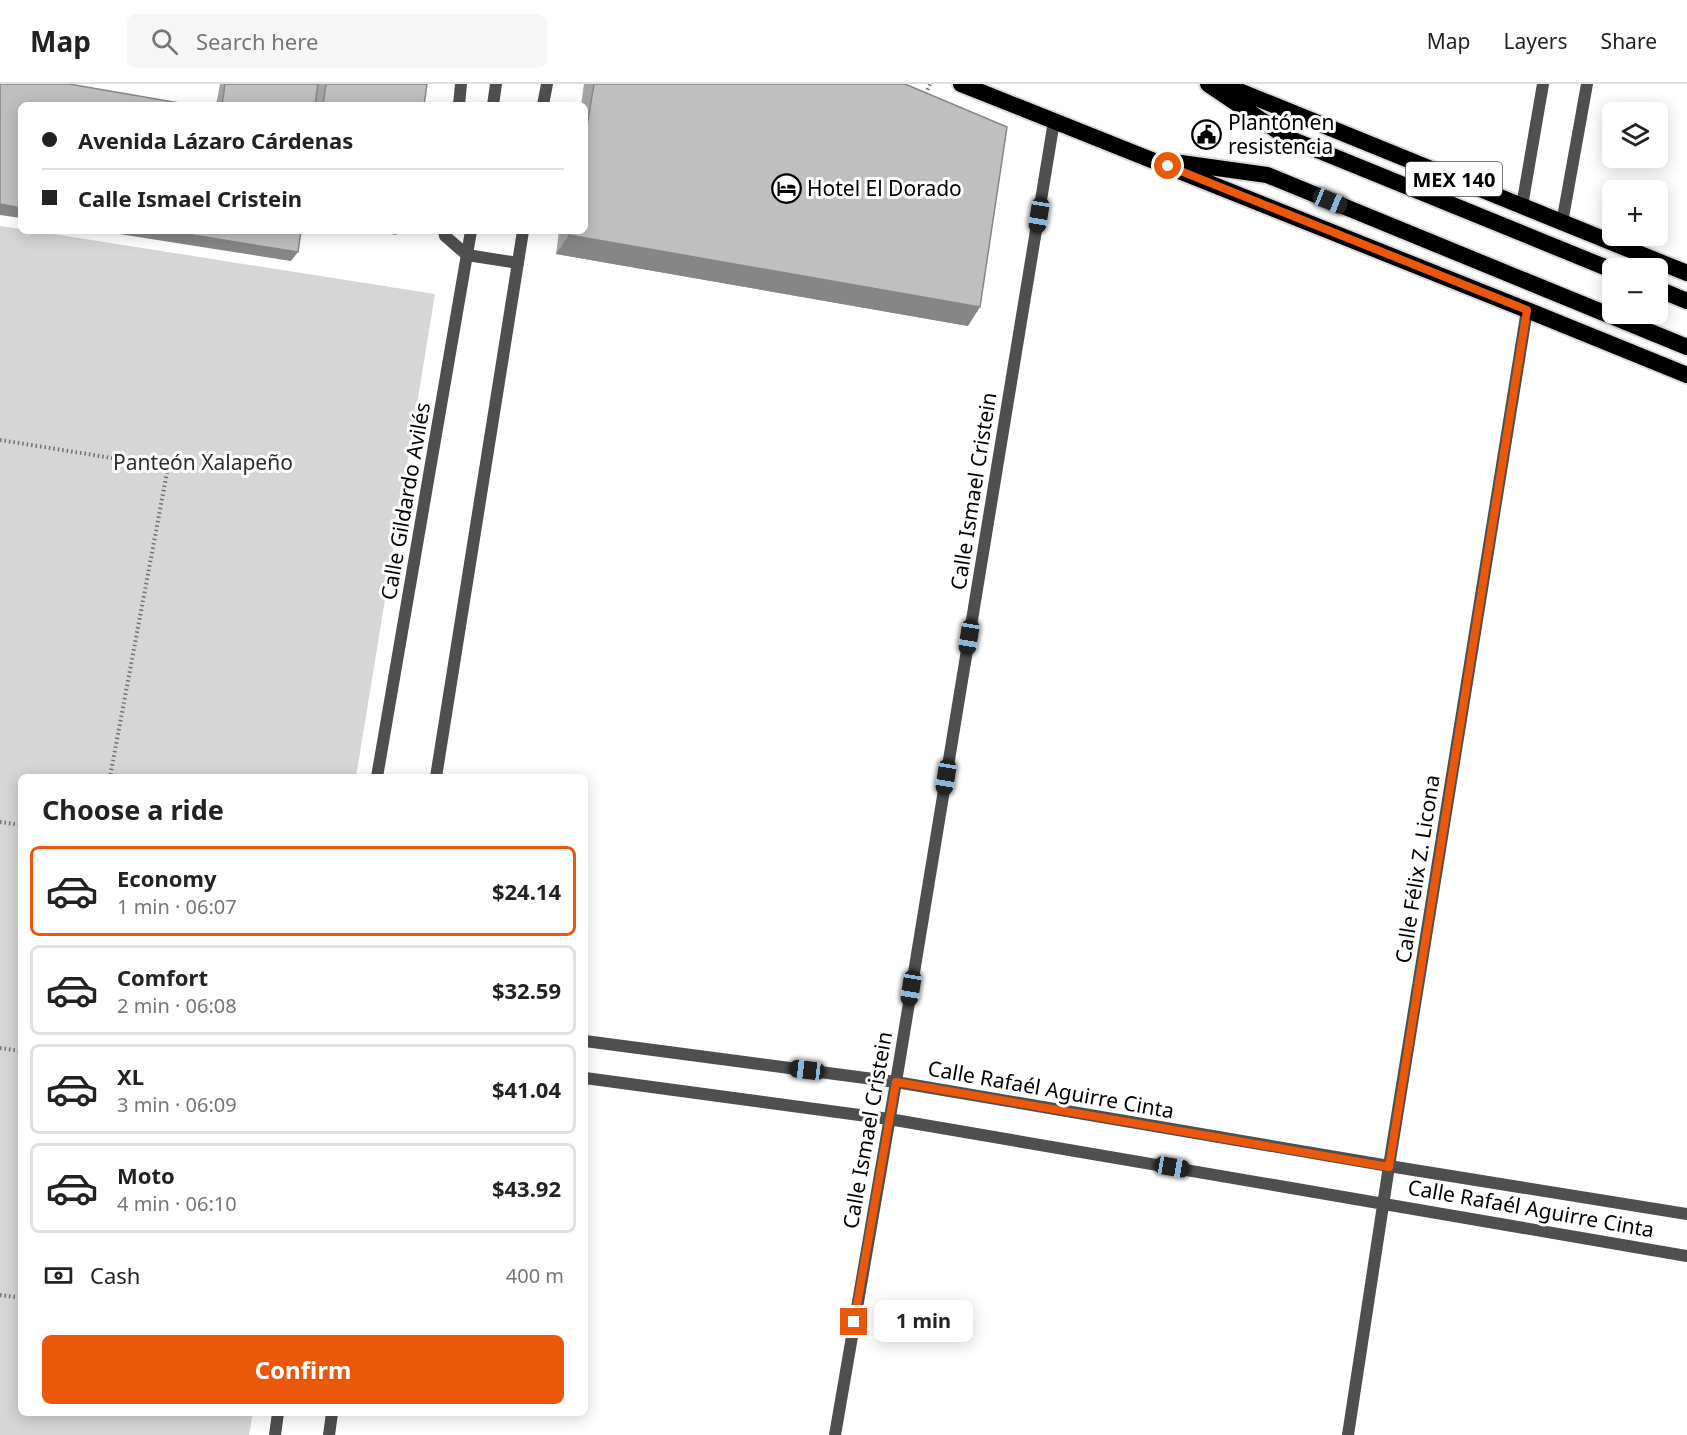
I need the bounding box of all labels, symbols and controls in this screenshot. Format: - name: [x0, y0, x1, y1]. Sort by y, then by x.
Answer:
- search box: [127, 14, 547, 68]
- text: Map: [30, 22, 91, 60]
- icon: search: [148, 25, 181, 58]
- text: Search here: [196, 26, 318, 56]
- text: Map: [1427, 27, 1471, 55]
- text: Layers: [1504, 27, 1568, 55]
- text: Share: [1601, 27, 1657, 55]
- map controls: [1602, 102, 1668, 324]
- button: layers: [1602, 102, 1668, 168]
- place label: Plantón en resistencia: [1228, 108, 1334, 160]
- public building icon: Plantón en resistencia: [1191, 118, 1223, 150]
- text: Avenida Lázaro Cárdenas: [78, 125, 353, 155]
- route start: [1154, 152, 1181, 179]
- road number: MEX 140: [1406, 162, 1502, 196]
- hotel icon: Hotel El Dorado: [770, 172, 802, 204]
- place label: Hotel El Dorado: [807, 174, 962, 202]
- button: +: [1602, 180, 1668, 246]
- text: Calle Ismael Cristein: [78, 183, 302, 213]
- car: [1310, 186, 1350, 216]
- car: [1027, 196, 1051, 234]
- button: −: [1602, 258, 1668, 324]
- street label: Calle Ismael Cristein: [944, 390, 1002, 592]
- street label: Calle Gildardo Avilés: [374, 400, 436, 602]
- park label: Panteón Xalapeño: [113, 448, 293, 476]
- car: [957, 618, 981, 656]
- car: [934, 758, 958, 796]
- street label: Calle Félix Z. Licona: [1388, 773, 1446, 965]
- text: Choose a ride: [42, 791, 224, 828]
- text: Economy: [117, 863, 216, 893]
- icon: car: [45, 864, 99, 918]
- text: $24.14: [492, 876, 561, 906]
- text: 1 min · 06:07: [117, 893, 237, 920]
- text: Comfort: [117, 962, 208, 992]
- icon: car: [45, 963, 99, 1017]
- car: [899, 969, 923, 1007]
- text: $32.59: [492, 975, 561, 1005]
- text: 2 min · 06:08: [117, 992, 237, 1019]
- street label: Calle Ismael Cristein: [836, 1029, 898, 1231]
- street label: Calle Rafaél Aguirre Cinta: [926, 1054, 1176, 1124]
- car: [788, 1059, 826, 1081]
- text: XL: [117, 1061, 144, 1091]
- icon: car: [45, 1062, 99, 1116]
- text: $41.04: [492, 1074, 561, 1104]
- text: 3 min · 06:09: [117, 1091, 237, 1118]
- car: [1153, 1155, 1191, 1179]
- text: Moto: [117, 1160, 175, 1190]
- icon: car: [45, 1161, 99, 1215]
- text: $43.92: [492, 1173, 561, 1203]
- street label: Calle Rafaél Aguirre Cinta: [1406, 1173, 1656, 1243]
- text: 4 min · 06:10: [117, 1190, 237, 1217]
- icon: cash: [42, 1259, 75, 1292]
- text: Cash: [90, 1260, 140, 1290]
- text: 400 m: [506, 1262, 564, 1289]
- callout: 1 min: [875, 1301, 974, 1343]
- text: 1 min: [896, 1307, 951, 1334]
- route end: [840, 1308, 867, 1335]
- button: Confirm: [42, 1335, 564, 1404]

